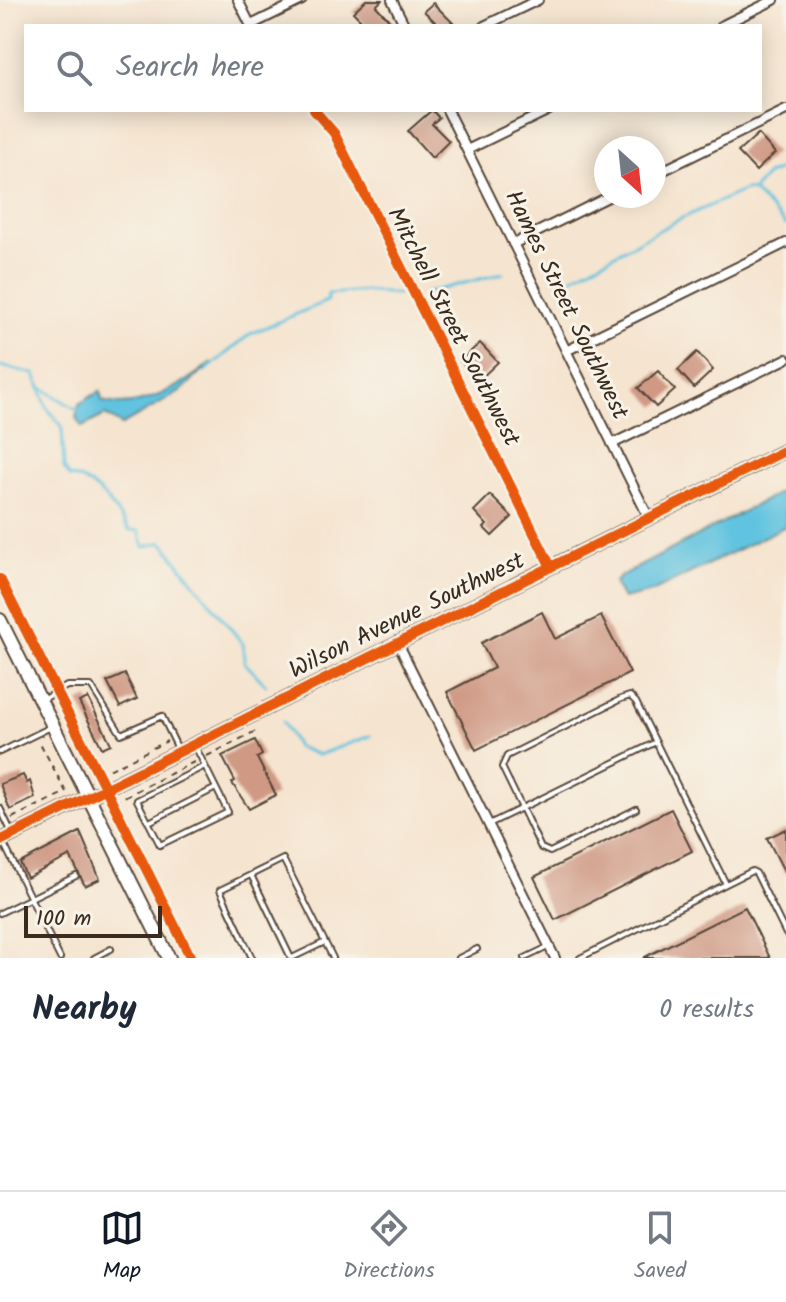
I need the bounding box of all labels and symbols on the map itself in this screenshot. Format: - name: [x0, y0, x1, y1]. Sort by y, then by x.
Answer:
- north arrow: [594, 136, 666, 208]
- street label: Hames Street Southwest: [493, 183, 639, 427]
- street label: Mitchell Street Southwest: [376, 201, 531, 454]
- street label: Wilson Avenue Southwest: [283, 542, 532, 690]
- scale bar: [24, 902, 162, 938]

